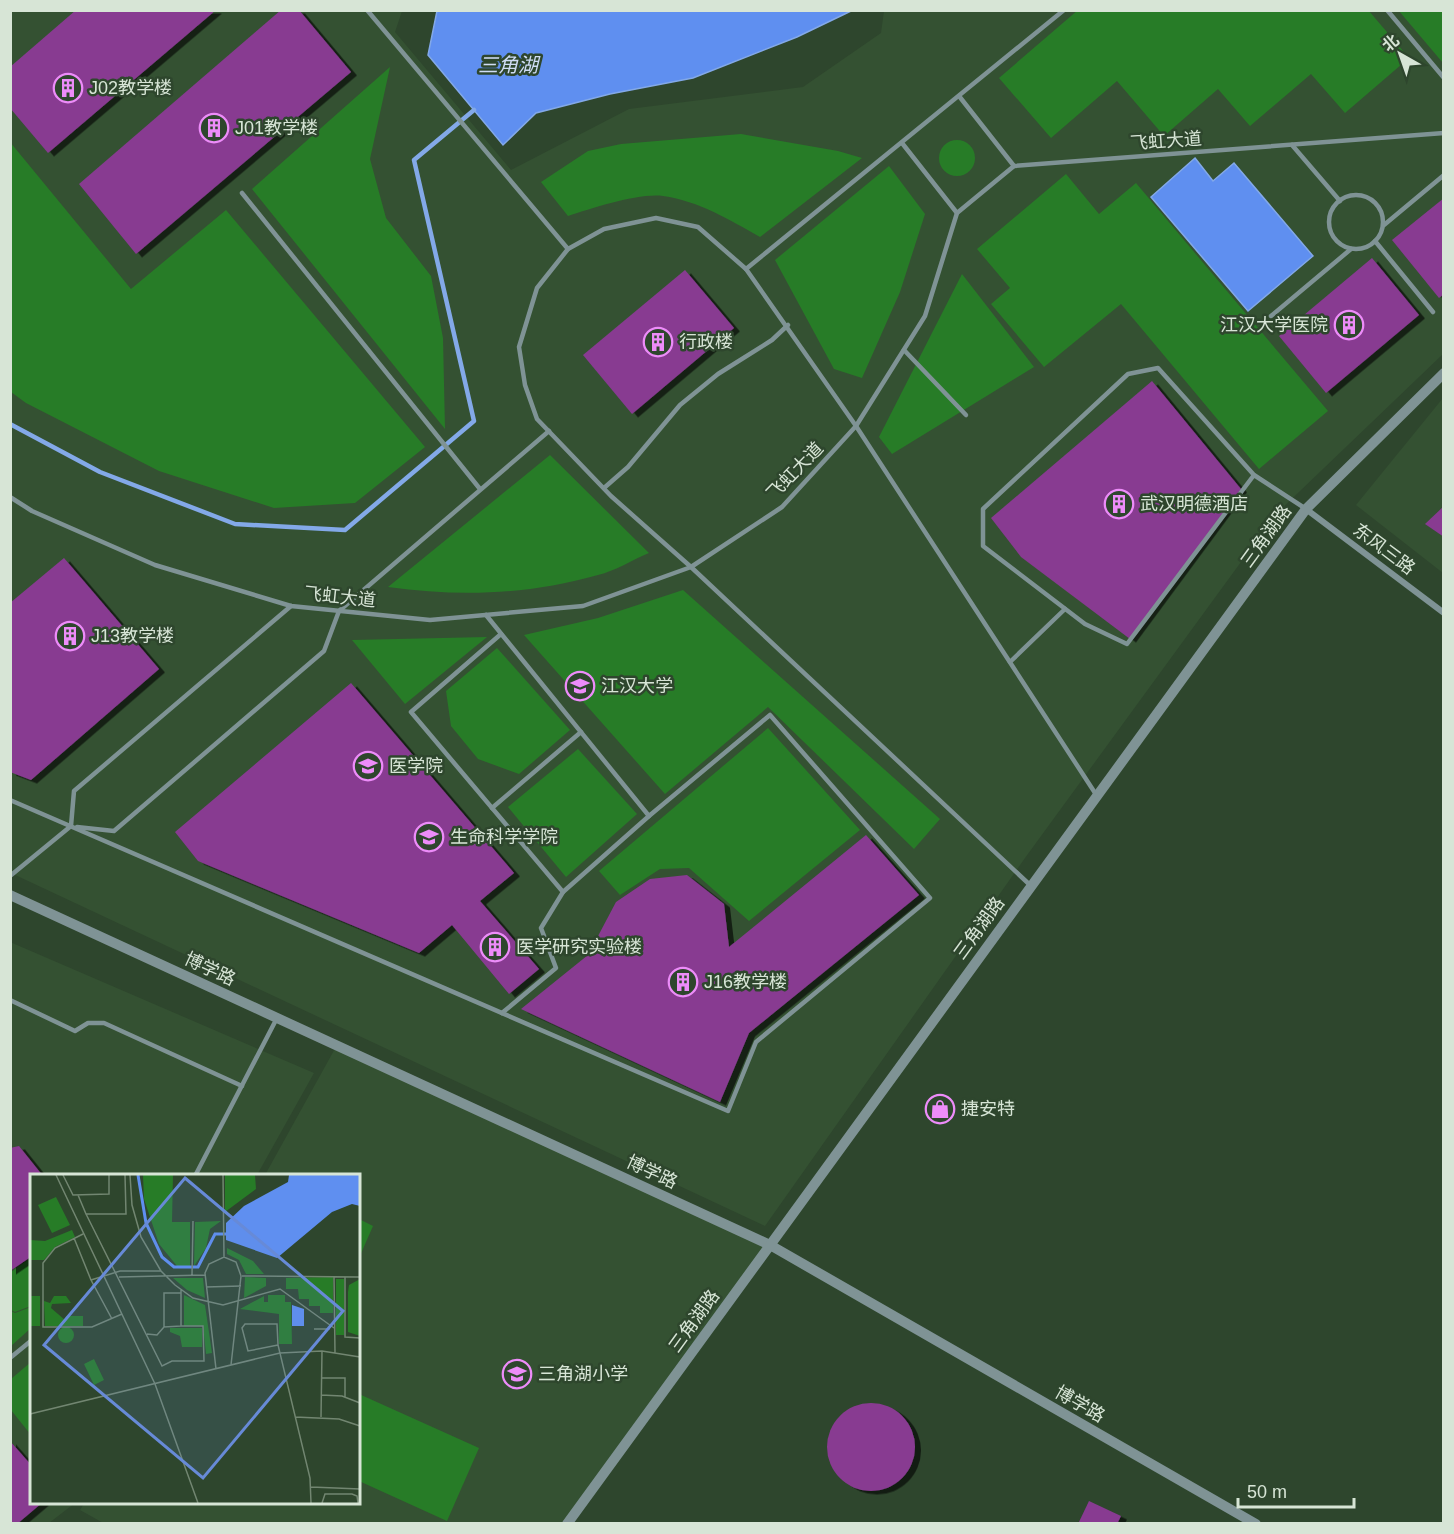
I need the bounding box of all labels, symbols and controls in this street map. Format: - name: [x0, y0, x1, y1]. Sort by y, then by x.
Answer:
- north arrow: [1370, 24, 1430, 84]
- text: 北: [1379, 31, 1402, 55]
- water label: 三角湖: [478, 54, 541, 76]
- building icon: J02教学楼: [52, 72, 84, 104]
- place label: J02教学楼: [89, 78, 172, 98]
- building icon: J01教学楼: [198, 112, 230, 144]
- place label: J01教学楼: [235, 118, 318, 138]
- street label: 飞虹大道: [1129, 129, 1203, 153]
- building icon: 江汉大学医院: [1333, 309, 1365, 341]
- place label: 江汉大学医院: [1220, 315, 1328, 335]
- building icon: 行政楼: [642, 326, 674, 358]
- place label: 行政楼: [679, 332, 733, 352]
- street label: 飞虹大道: [763, 438, 827, 504]
- building icon: 武汉明德酒店: [1103, 488, 1135, 520]
- place label: 武汉明德酒店: [1140, 494, 1248, 514]
- street label: 三角湖路: [1237, 501, 1295, 571]
- street label: 东风三路: [1349, 519, 1419, 579]
- street label: 飞虹大道: [303, 583, 377, 611]
- building icon: J13教学楼: [54, 620, 86, 652]
- place label: J13教学楼: [91, 626, 174, 646]
- school or university icon: 江汉大学: [564, 670, 596, 702]
- place label: 江汉大学: [601, 676, 673, 696]
- school or university icon: 医学院: [352, 750, 384, 782]
- place label: 医学院: [389, 756, 443, 776]
- school or university icon: 生命科学学院: [413, 821, 445, 853]
- place label: 生命科学学院: [450, 827, 558, 847]
- street label: 三角湖路: [950, 893, 1008, 963]
- building icon: 医学研究实验楼: [479, 931, 511, 963]
- place label: 医学研究实验楼: [516, 937, 642, 957]
- street label: 博学路: [181, 949, 239, 989]
- building icon: J16教学楼: [667, 966, 699, 998]
- place label: J16教学楼: [704, 972, 787, 992]
- shop icon: 捷安特: [924, 1093, 956, 1125]
- place label: 捷安特: [961, 1099, 1015, 1119]
- street label: 博学路: [623, 1152, 681, 1192]
- inset map: [30, 1174, 360, 1504]
- street label: 三角湖路: [665, 1286, 723, 1356]
- school or university icon: 三角湖小学: [501, 1358, 533, 1390]
- place label: 三角湖小学: [538, 1364, 628, 1384]
- street label: 博学路: [1052, 1382, 1108, 1426]
- scale bar: [1238, 1471, 1354, 1509]
- text: 50 m: [1247, 1482, 1287, 1502]

